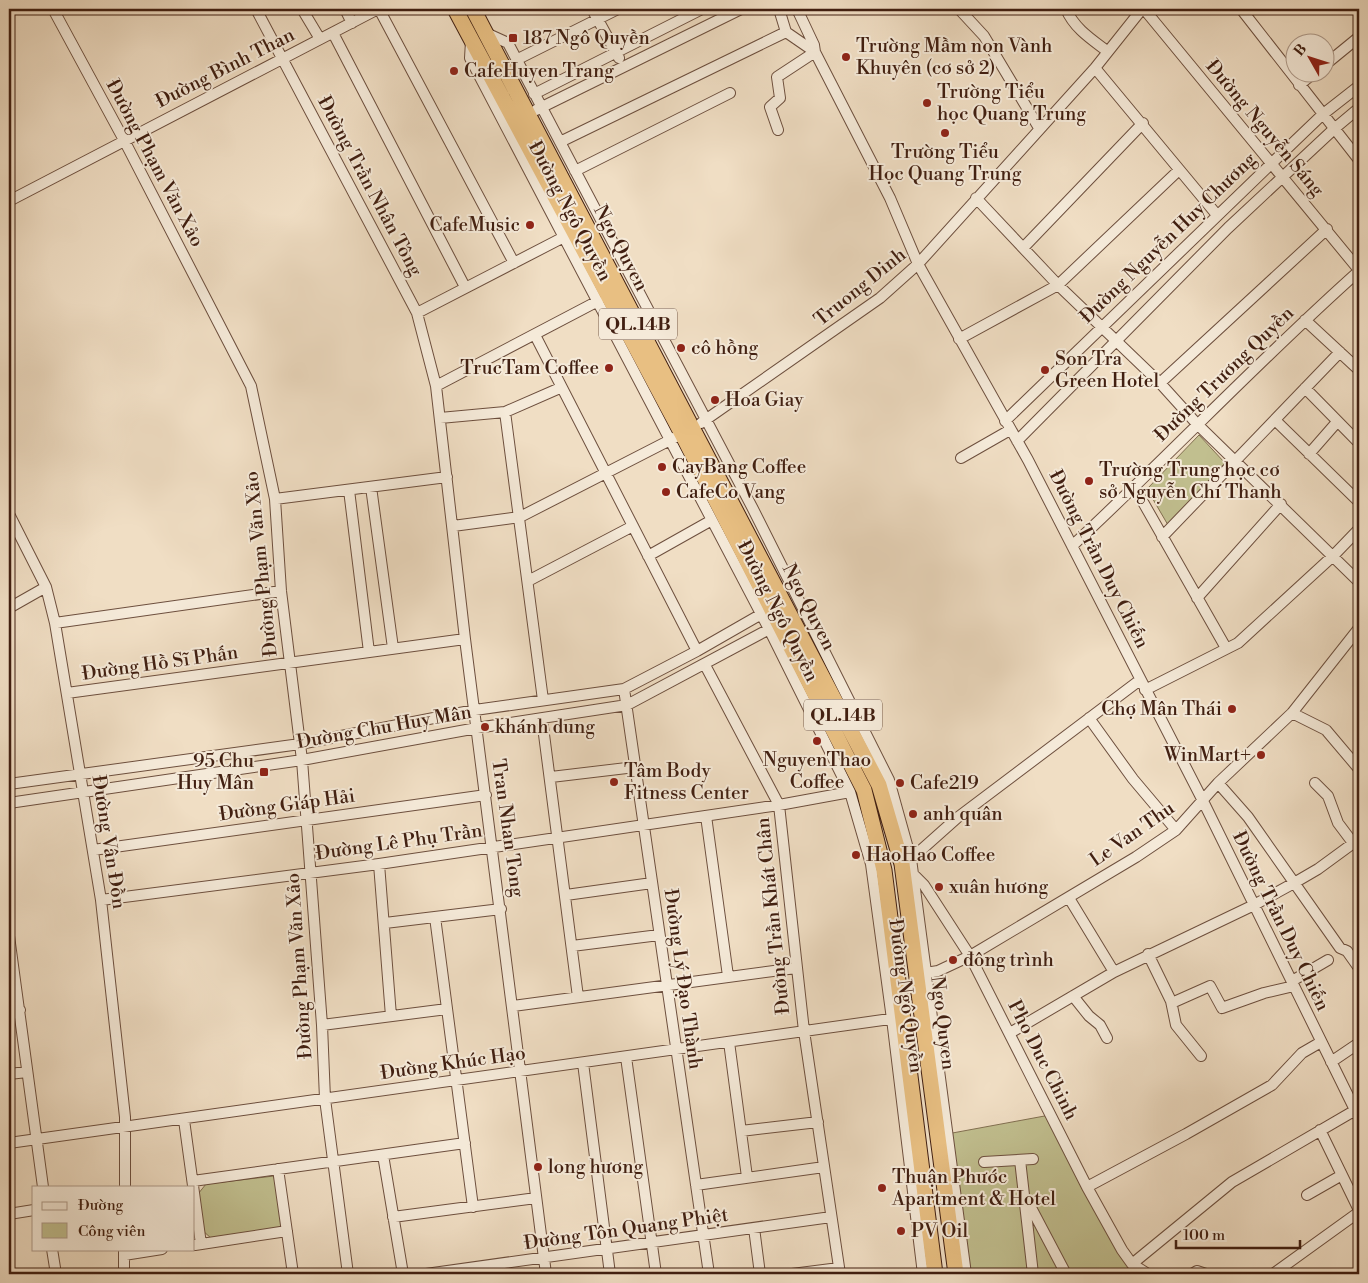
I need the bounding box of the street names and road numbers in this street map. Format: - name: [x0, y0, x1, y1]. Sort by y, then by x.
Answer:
- street label: Đường Bình Than: [151, 23, 299, 113]
- street label: Đường Nguyễn Sáng: [1201, 55, 1329, 202]
- street label: Đường Phạm Văn Xảo: [101, 75, 209, 251]
- street label: Đường Trần Nhân Tông: [312, 92, 428, 280]
- street label: Đường Ngô Quyền: [523, 137, 617, 285]
- street label: Đường Nguyễn Huy Chương: [1075, 147, 1261, 329]
- street label: Ngo Quyen: [588, 201, 654, 295]
- street label: Truong Dinh: [809, 243, 911, 331]
- street label: Đường Trương Quyền: [1149, 301, 1299, 447]
- road number: QL.14B: [599, 308, 677, 339]
- street label: Đường Trần Duy Chiến: [1044, 466, 1154, 652]
- street label: Đường Phạm Văn Xảo: [239, 470, 283, 658]
- street label: Đường Ngô Quyền: [732, 536, 824, 686]
- street label: Ngo Quyen: [777, 560, 841, 654]
- street label: Đường Hồ Sĩ Phấn: [80, 640, 240, 686]
- street label: Đường Chu Huy Mân: [295, 700, 473, 754]
- road number: QL.14B: [804, 700, 882, 730]
- street label: Tran Nhan Tong: [486, 757, 530, 899]
- street label: Đường Vân Đồn: [87, 773, 131, 911]
- street label: Đường Giáp Hải: [217, 784, 357, 826]
- street label: Le Van Thu: [1085, 796, 1179, 872]
- street label: Đường Trần Khát Chân: [751, 816, 795, 1016]
- street label: Đường Lê Phụ Trần: [314, 818, 484, 866]
- street label: Đường Trần Duy Chiến: [1227, 827, 1335, 1015]
- street label: Đường Phạm Văn Xảo: [281, 872, 317, 1060]
- street label: Đường Lý Đạo Thành: [658, 887, 708, 1071]
- street label: Đường Ngô Quyền: [883, 917, 929, 1075]
- street label: Ngo Quyen: [925, 975, 961, 1071]
- street label: Pho Duc Chinh: [1003, 996, 1083, 1124]
- street label: Đường Khúc Hạo: [379, 1041, 527, 1085]
- street label: Đường Tôn Quang Phiệt: [522, 1203, 730, 1255]

